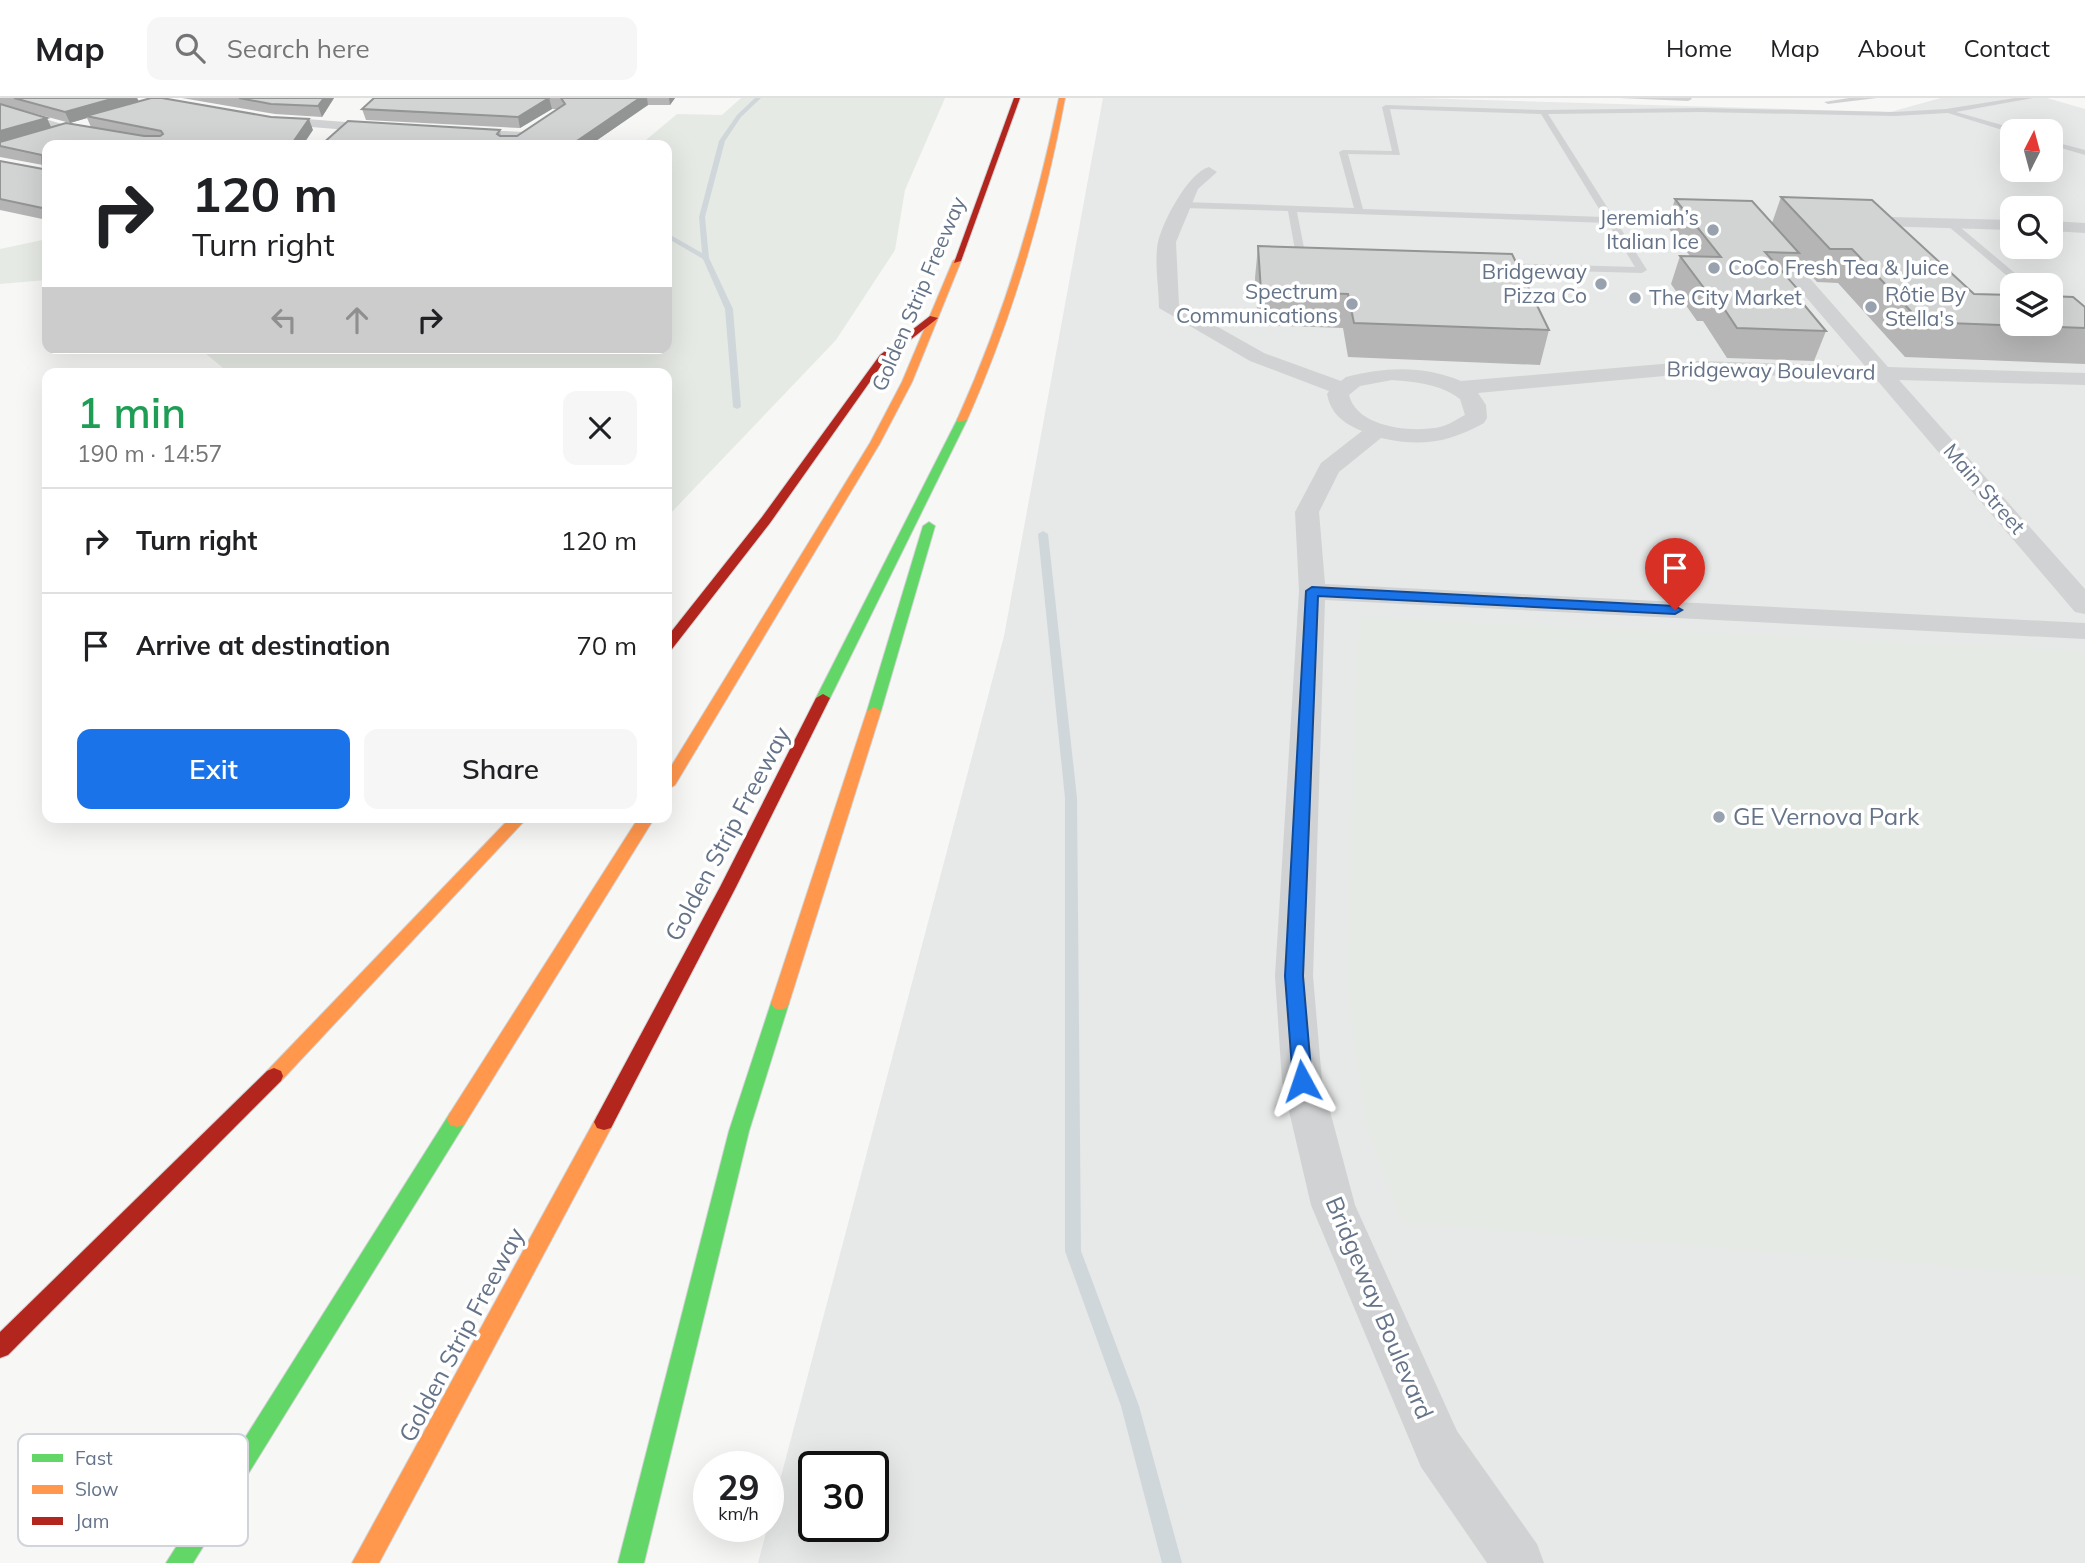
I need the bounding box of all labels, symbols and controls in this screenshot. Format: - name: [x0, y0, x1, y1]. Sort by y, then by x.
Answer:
- search box: [147, 17, 637, 80]
- text: Map: [35, 28, 105, 69]
- icon: search: [171, 29, 209, 67]
- text: Search here: [227, 32, 370, 65]
- text: Home: [1666, 33, 1732, 63]
- text: Map: [1770, 33, 1820, 63]
- text: About: [1858, 33, 1926, 63]
- text: Contact: [1964, 33, 2050, 63]
- north arrow: [2000, 119, 2063, 182]
- map controls: [2000, 119, 2063, 336]
- text: 120 m: [192, 163, 338, 224]
- icon: right: [77, 168, 168, 259]
- street label: Golden Strip Freeway: [865, 192, 971, 395]
- button: search: [2000, 196, 2063, 259]
- place label: Jeremiah’s Italian Ice: [1599, 204, 1699, 254]
- marker: Jeremiah’s Italian Ice: [1705, 222, 1721, 238]
- text: Turn right: [192, 224, 335, 264]
- place label: CoCo Fresh Tea & Juice: [1728, 254, 1949, 280]
- place label: Bridgeway Pizza Co: [1482, 258, 1587, 308]
- marker: CoCo Fresh Tea & Juice: [1706, 260, 1722, 276]
- button: layers: [2000, 273, 2063, 336]
- marker: Bridgeway Pizza Co: [1593, 276, 1609, 292]
- place label: Spectrum Communications: [1176, 278, 1338, 328]
- place label: Rôtie By Stella's: [1885, 281, 1966, 331]
- place label: The City Market: [1649, 284, 1802, 310]
- marker: The City Market: [1627, 290, 1643, 306]
- marker: Spectrum Communications: [1344, 296, 1360, 312]
- marker: Rôtie By Stella's: [1863, 299, 1879, 315]
- icon: left: [265, 301, 303, 339]
- icon: ahead: [338, 301, 376, 339]
- icon: right: [411, 301, 449, 339]
- street label: Bridgeway Boulevard: [1666, 355, 1876, 385]
- text: 1 min: [77, 386, 186, 439]
- button: close: [563, 391, 637, 465]
- street label: Main Street: [1938, 438, 2031, 539]
- text: 190 m · 14:57: [77, 439, 222, 468]
- icon: right: [77, 522, 115, 560]
- text: Turn right: [136, 524, 257, 557]
- text: 120 m: [561, 524, 637, 557]
- pin: [1645, 538, 1705, 610]
- icon: arrive: [1656, 549, 1694, 587]
- icon: arrive: [77, 627, 115, 665]
- text: Arrive at destination: [136, 629, 391, 662]
- text: 70 m: [576, 629, 637, 662]
- street label: Golden Strip Freeway: [658, 721, 796, 946]
- button: Exit: [77, 729, 350, 809]
- button: Share: [364, 729, 637, 809]
- place label: GE Vernova Park: [1733, 801, 1920, 831]
- marker: GE Vernova Park: [1711, 809, 1727, 825]
- position arrow: [1265, 1044, 1339, 1118]
- street label: Bridgeway Boulevard: [1319, 1192, 1440, 1423]
- street label: Golden Strip Freeway: [392, 1222, 530, 1447]
- legend: [18, 1434, 248, 1546]
- text: Fast: [75, 1446, 113, 1470]
- speed limit sign: 30: [798, 1451, 889, 1542]
- text: 29: [717, 1465, 760, 1509]
- text: Slow: [75, 1477, 119, 1501]
- text: km/h: [718, 1502, 759, 1525]
- text: Jam: [75, 1509, 109, 1533]

